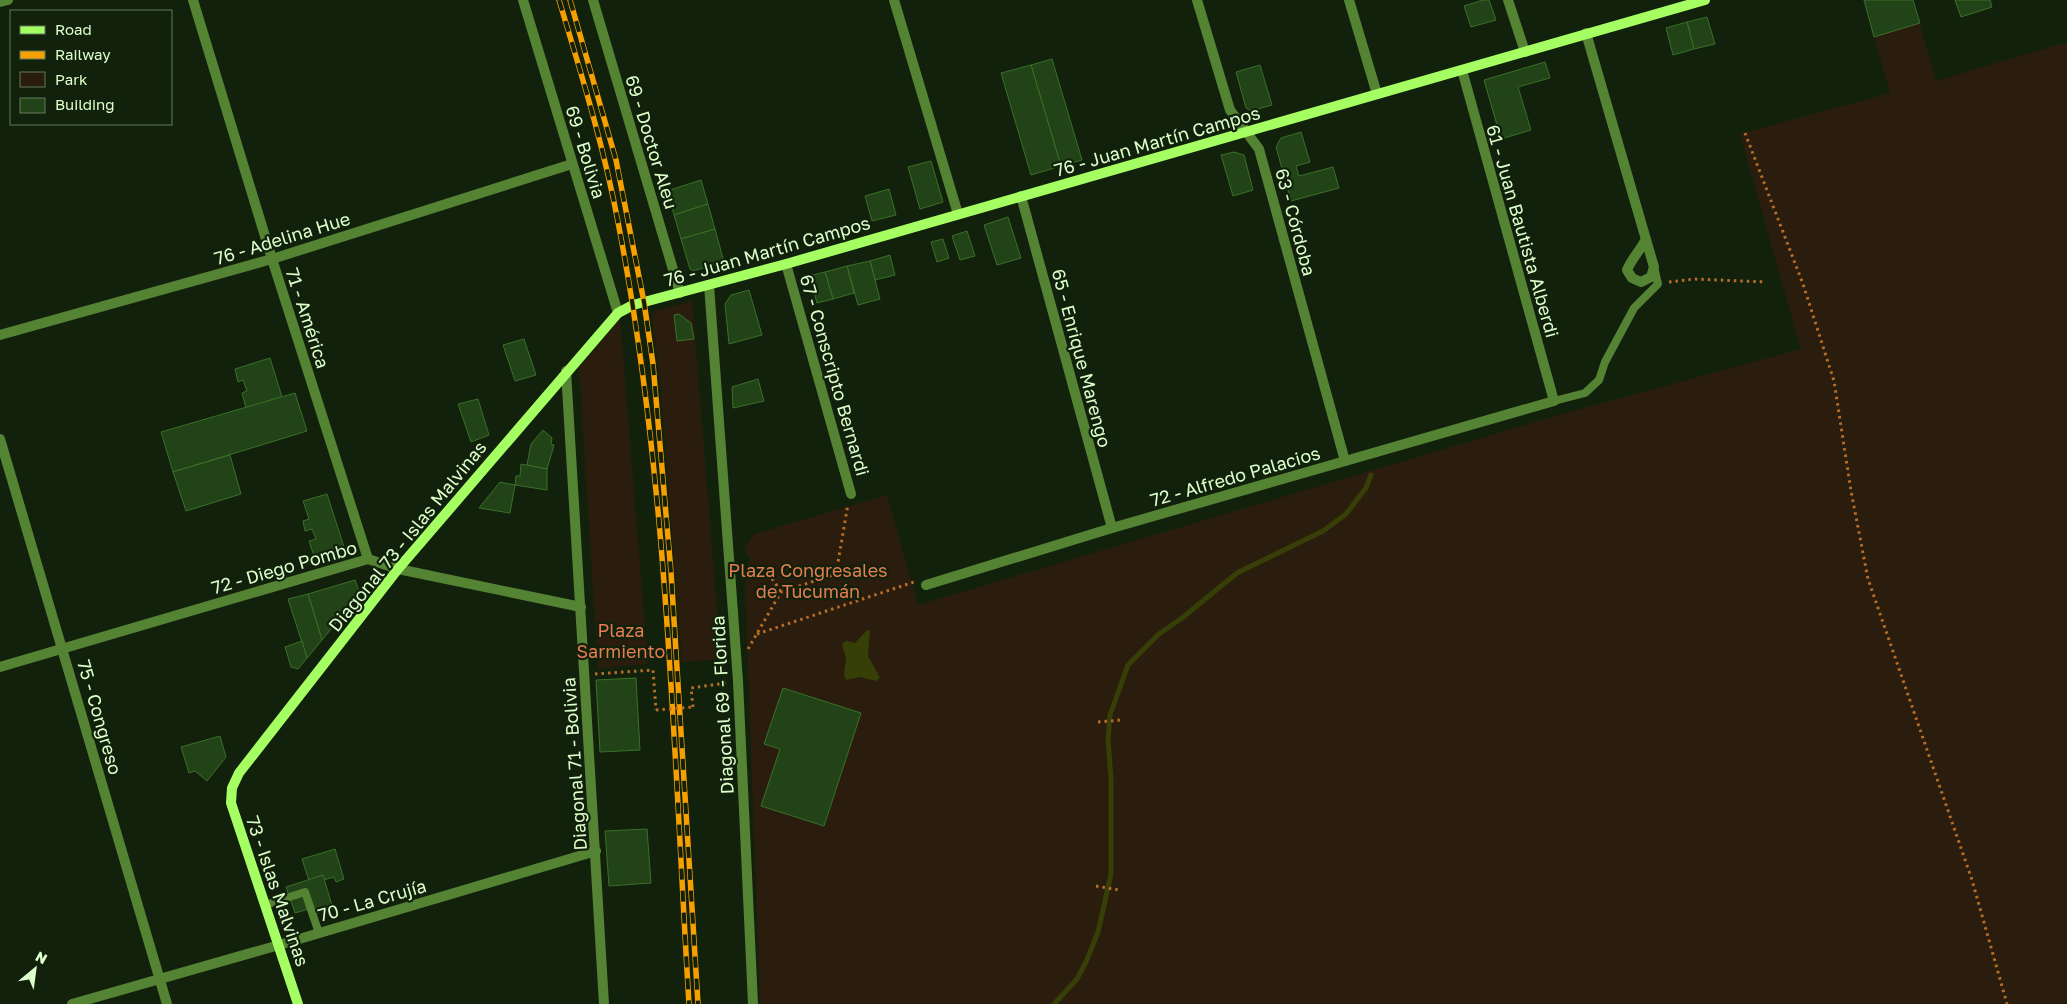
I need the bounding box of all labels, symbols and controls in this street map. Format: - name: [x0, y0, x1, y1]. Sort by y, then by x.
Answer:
- legend: [10, 10, 172, 125]
- text: Road: [55, 20, 92, 38]
- text: Railway: [55, 45, 111, 63]
- text: Park: [55, 70, 88, 88]
- street label: 69 - Doctor Aleu: [621, 72, 683, 212]
- text: Building: [55, 95, 115, 113]
- street label: 76 - Juan Martín Campos: [1051, 101, 1263, 181]
- street label: 69 - Bolivia: [561, 103, 611, 201]
- street label: 61 - Juan Bautista Alberdi: [1482, 122, 1564, 340]
- street label: 63 - Córdoba: [1271, 166, 1321, 278]
- street label: 76 - Adelina Hue: [211, 207, 353, 269]
- street label: 76 - Juan Martín Campos: [661, 211, 873, 291]
- street label: 71 - América: [281, 265, 335, 371]
- street label: 65 - Enrique Marengo: [1048, 266, 1116, 450]
- street label: 67 - Conscripto Bernardi: [796, 272, 874, 478]
- street label: Diagonal 73 - Islas Malvinas: [323, 436, 491, 636]
- street label: 72 - Alfredo Palacios: [1147, 441, 1323, 511]
- street label: 72 - Diego Pombo: [209, 536, 359, 598]
- park label: Plaza Congresales de Tucumán: [728, 559, 888, 602]
- street label: Diagonal 69 - Florida: [706, 615, 738, 795]
- park label: Plaza Sarmiento: [577, 619, 665, 662]
- street label: 75 - Congreso: [73, 657, 127, 777]
- street label: Diagonal 71 - Bolivia: [557, 677, 591, 851]
- street label: 73 - Islas Malvinas: [242, 813, 314, 969]
- street label: 70 - La Crujía: [315, 874, 429, 926]
- north arrow: [10, 944, 60, 994]
- text: N: [33, 947, 50, 967]

